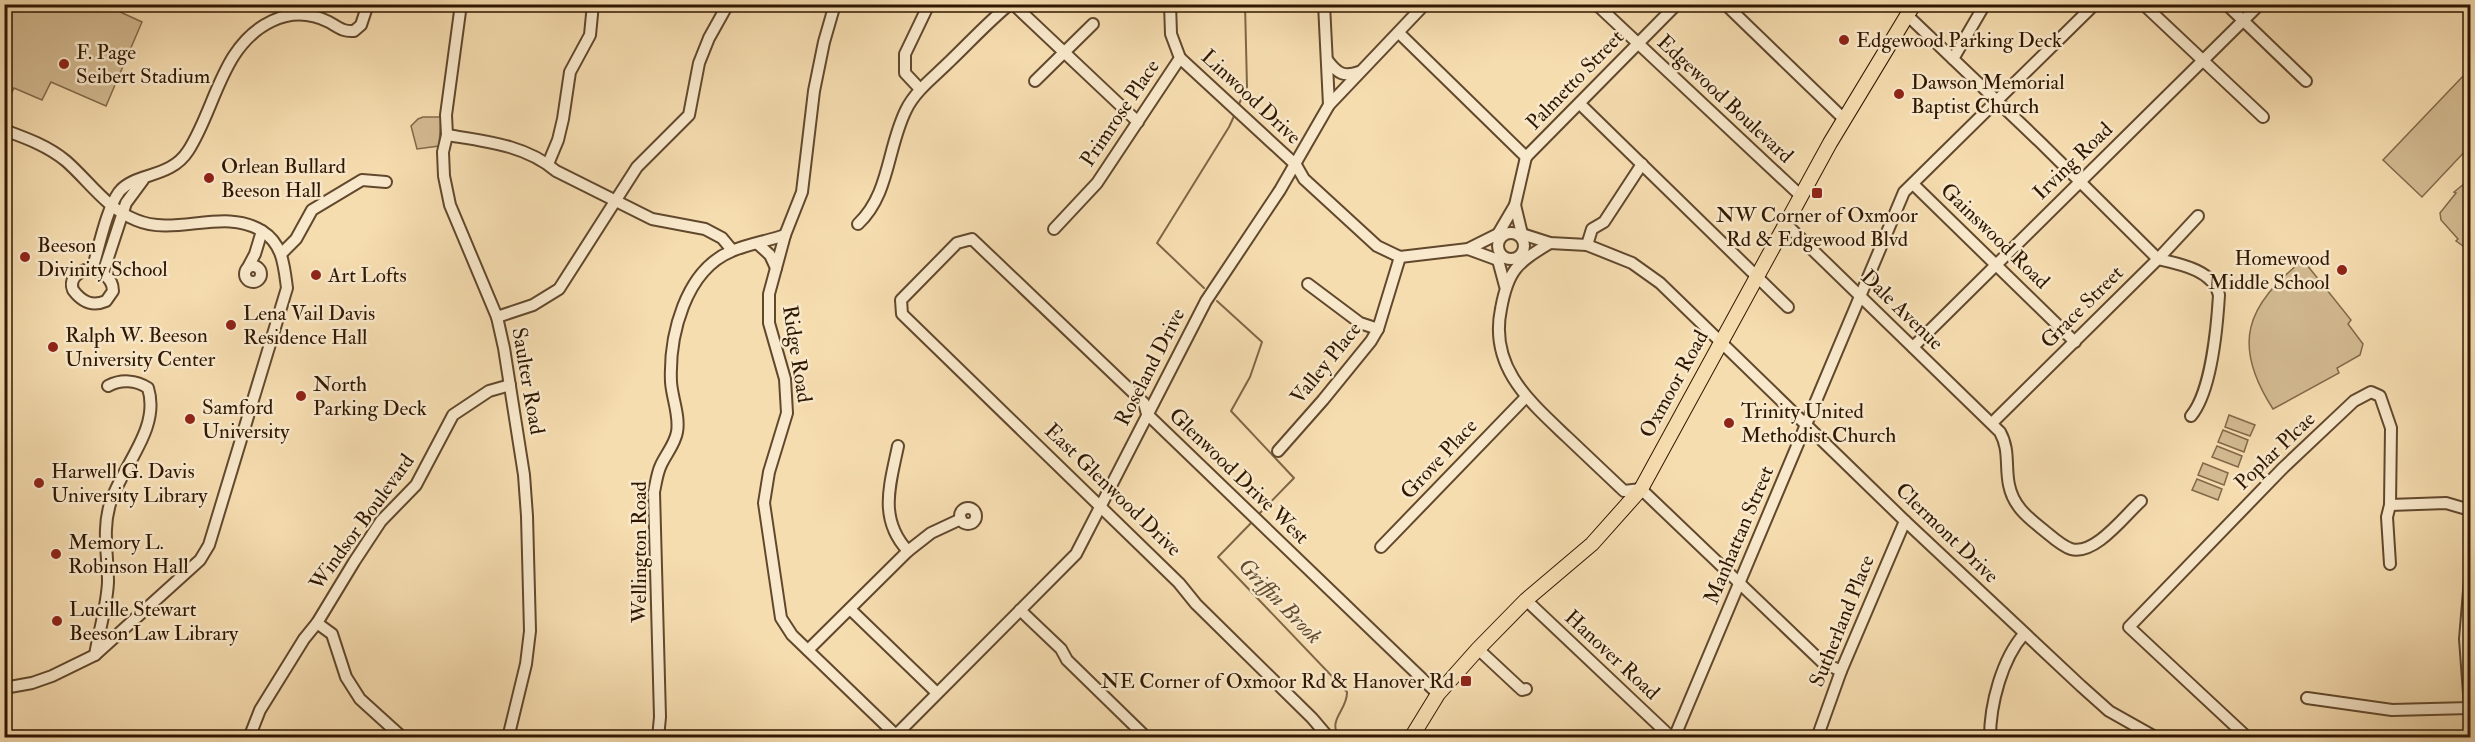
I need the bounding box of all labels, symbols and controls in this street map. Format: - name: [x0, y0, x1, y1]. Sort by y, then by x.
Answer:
- street label: Palmetto Street: [1520, 24, 1630, 136]
- place label: Edgewood Parking Deck: [1856, 27, 2062, 54]
- street label: Edgewood Boulevard: [1651, 29, 1799, 170]
- marker: Edgewood Parking Deck: [1837, 33, 1851, 47]
- place label: F. Page Seibert Stadium: [76, 39, 210, 90]
- street label: Linwood Drive: [1195, 44, 1307, 150]
- street label: Primrose Place: [1074, 54, 1166, 172]
- marker: F. Page Seibert Stadium: [57, 57, 71, 71]
- place label: Dawson Memorial Baptist Church: [1911, 69, 2065, 120]
- marker: Dawson Memorial Baptist Church: [1892, 87, 1906, 101]
- street label: Irving Road: [2027, 116, 2119, 206]
- place label: Orlean Bullard Beeson Hall: [221, 153, 347, 204]
- marker: Orlean Bullard Beeson Hall: [202, 171, 216, 185]
- street label: Gainswood Road: [1935, 177, 2056, 295]
- marker: NW Corner of Oxmoor Rd & Edgewood Blvd: [1810, 186, 1824, 200]
- place label: NW Corner of Oxmoor Rd & Edgewood Blvd: [1716, 202, 1918, 253]
- place label: Beeson Divinity School: [37, 232, 168, 283]
- place label: Homewood Middle School: [2208, 245, 2331, 296]
- marker: Beeson Divinity School: [18, 250, 32, 264]
- street label: Grace Street: [2035, 260, 2129, 354]
- place label: Art Lofts: [327, 262, 407, 289]
- marker: Homewood Middle School: [2335, 263, 2349, 277]
- street label: Dale Avenue: [1855, 264, 1949, 356]
- marker: Art Lofts: [309, 268, 323, 282]
- place label: Lena Vail Davis Residence Hall: [243, 300, 375, 351]
- street label: Ridge Road: [776, 303, 818, 405]
- street label: Roseland Drive: [1109, 303, 1191, 430]
- street label: Valley Place: [1285, 316, 1368, 410]
- marker: Lena Vail Davis Residence Hall: [224, 318, 238, 332]
- place label: Ralph W. Beeson University Center: [65, 322, 215, 373]
- street label: Saulter Road: [505, 325, 551, 437]
- street label: Oxmoor Road: [1633, 325, 1715, 443]
- marker: Ralph W. Beeson University Center: [46, 340, 60, 354]
- place label: North Parking Deck: [313, 371, 427, 422]
- marker: North Parking Deck: [294, 389, 308, 403]
- place label: Samford University: [202, 394, 290, 445]
- place label: Trinity United Methodist Church: [1741, 398, 1896, 449]
- street label: Glenwood Drive West: [1163, 402, 1315, 550]
- street label: Poplar Plcae: [2229, 406, 2321, 496]
- marker: Samford University: [183, 412, 197, 426]
- street label: Grove Place: [1395, 413, 1483, 505]
- marker: Trinity United Methodist Church: [1722, 416, 1736, 430]
- street label: East Glenwood Drive: [1039, 418, 1187, 563]
- street label: Windsor Boulevard: [303, 448, 421, 596]
- place label: Harwell G. Davis University Library: [51, 458, 208, 509]
- street label: Manhattan Street: [1698, 462, 1780, 608]
- marker: Harwell G. Davis University Library: [32, 476, 46, 490]
- street label: Clermont Drive: [1890, 477, 2005, 589]
- street label: Wellington Road: [626, 480, 653, 624]
- place label: Memory L. Robinson Hall: [68, 529, 189, 580]
- marker: Memory L. Robinson Hall: [49, 547, 63, 561]
- street label: Sutherland Place: [1803, 551, 1881, 691]
- water label: Griffin Brook: [1232, 552, 1328, 650]
- place label: Lucille Stewart Beeson Law Library: [69, 596, 239, 647]
- street label: Hanover Road: [1559, 604, 1666, 706]
- marker: Lucille Stewart Beeson Law Library: [50, 614, 64, 628]
- place label: NE Corner of Oxmoor Rd & Hanover Rd: [1101, 668, 1455, 695]
- marker: NE Corner of Oxmoor Rd & Hanover Rd: [1459, 674, 1473, 688]

